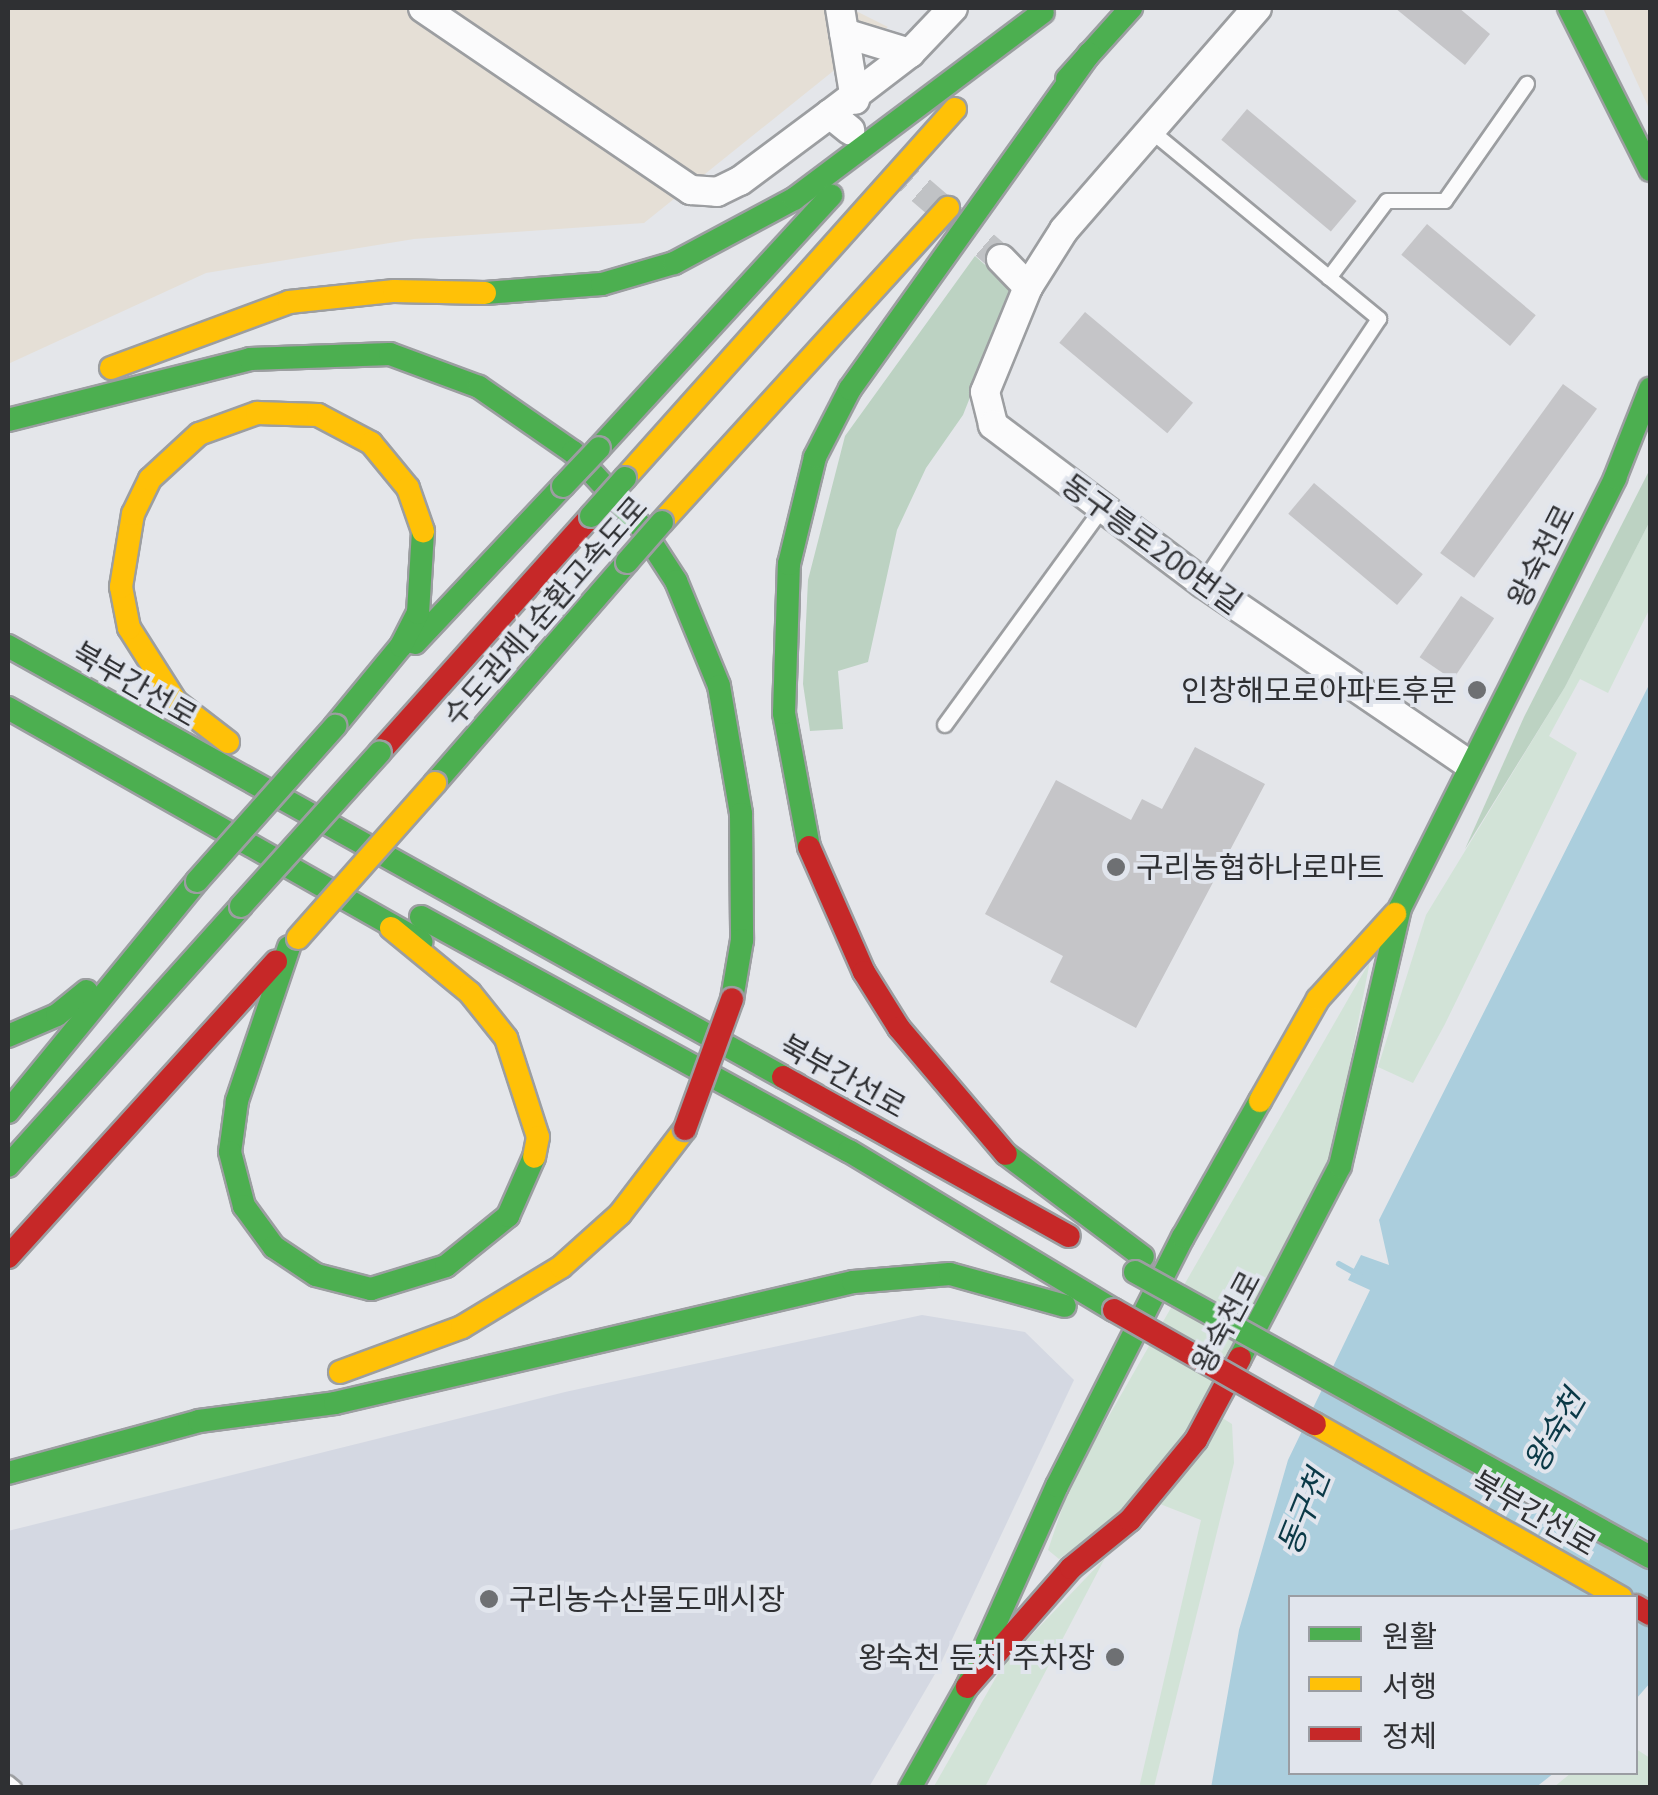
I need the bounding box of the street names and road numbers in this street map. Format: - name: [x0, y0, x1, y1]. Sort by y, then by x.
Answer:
- street label: 동구릉로200번길: [1055, 466, 1249, 622]
- street label: 수도권제1순환고속도로: [436, 489, 654, 733]
- street label: 왕숙천로: [1500, 499, 1582, 613]
- street label: 북부간선로: [66, 634, 204, 734]
- street label: 북부간선로: [774, 1027, 912, 1125]
- street label: 왕숙천로: [1184, 1265, 1268, 1379]
- street label: 북부간선로: [1465, 1463, 1603, 1563]

